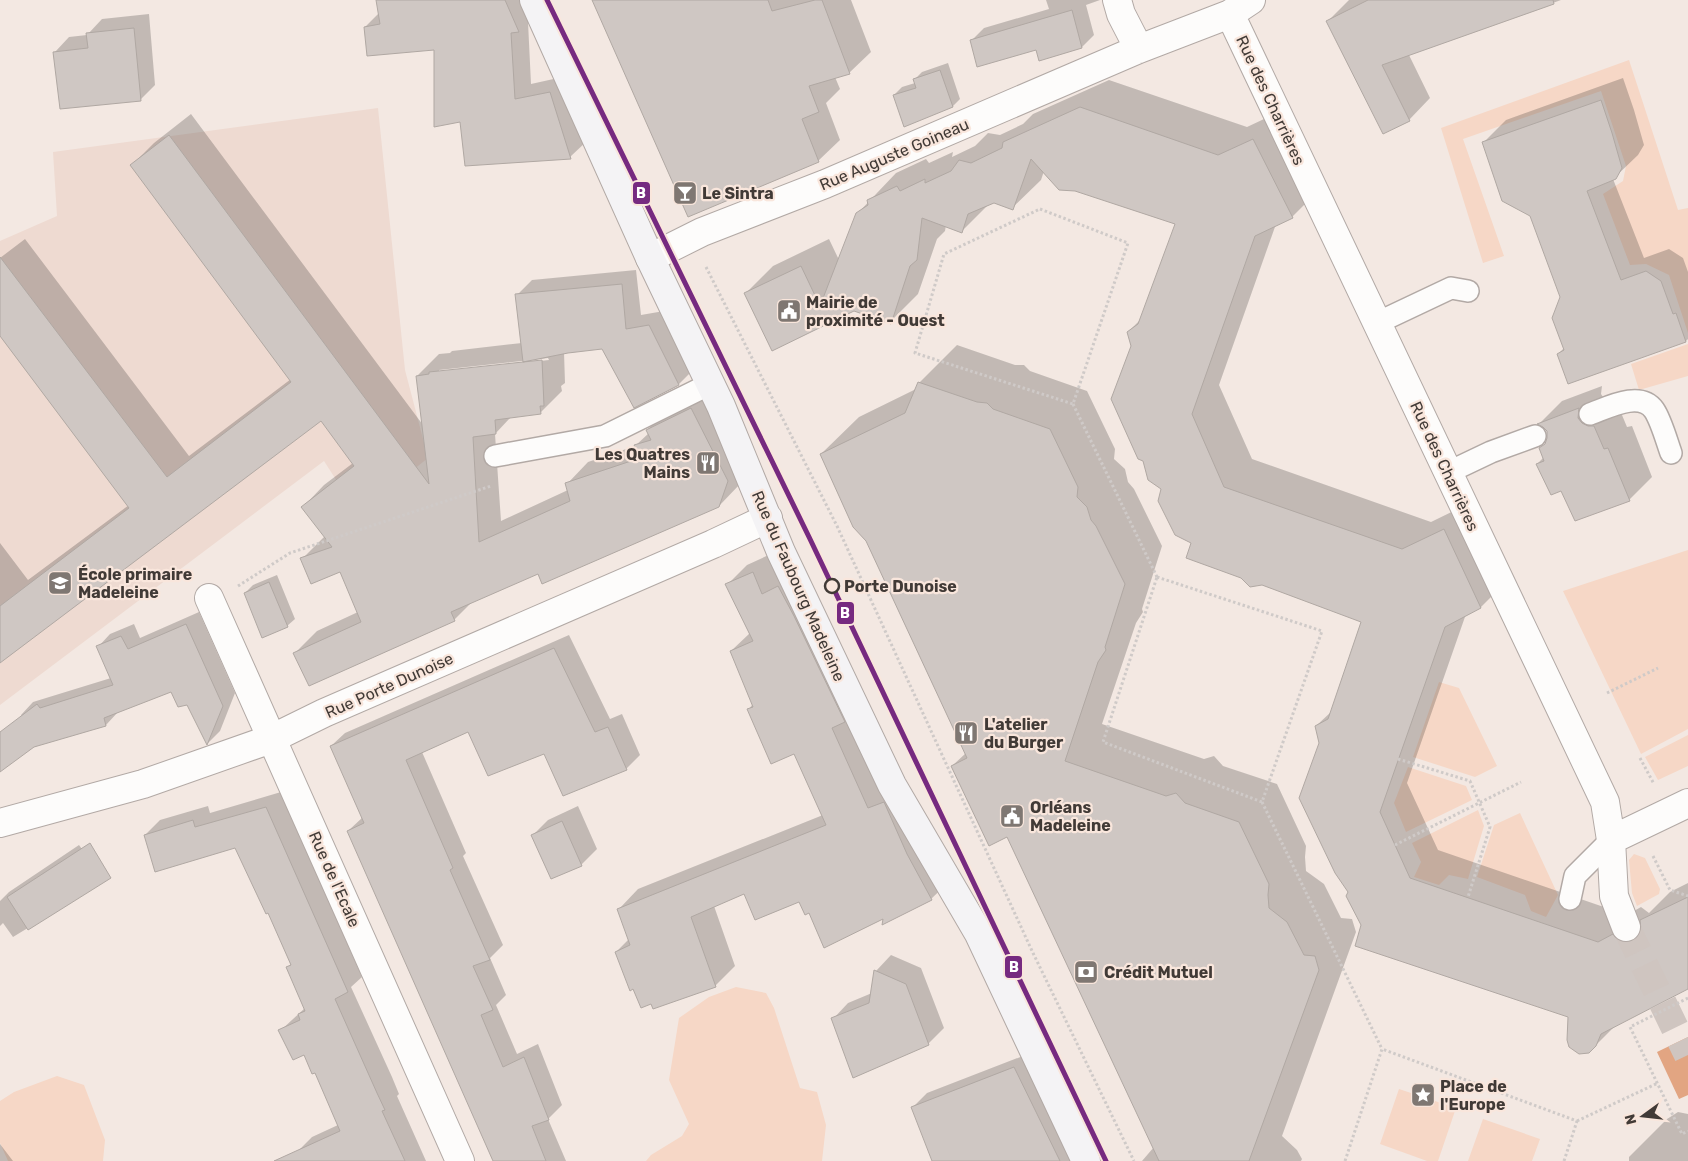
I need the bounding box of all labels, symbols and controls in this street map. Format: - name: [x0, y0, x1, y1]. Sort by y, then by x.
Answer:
- street label: Rue des Charrières: [1232, 32, 1309, 168]
- street label: Rue Auguste Goineau: [817, 114, 972, 195]
- bar icon: Le Sintra: [672, 180, 698, 206]
- line badge: B: [632, 181, 651, 205]
- place label: Le Sintra: [702, 184, 774, 203]
- text: B: [636, 185, 646, 202]
- place label: Mairie de proximité - Ouest: [806, 293, 945, 330]
- public building icon: Mairie de proximité - Ouest: [776, 298, 802, 324]
- street label: Rue des Charrières: [1406, 398, 1483, 534]
- place label: Les Quatres Mains: [595, 445, 690, 482]
- restaurant icon: Les Quatres Mains: [695, 450, 721, 476]
- street label: Rue du Faubourg Madeleine: [748, 488, 849, 684]
- place label: École primaire Madeleine: [78, 564, 192, 602]
- school or university icon: École primaire Madeleine: [47, 570, 73, 596]
- place label: Porte Dunoise: [844, 577, 957, 596]
- marker: Porte Dunoise: [824, 578, 840, 594]
- line badge: B: [836, 601, 855, 625]
- text: B: [840, 605, 850, 622]
- street label: Rue Porte Dunoise: [322, 649, 456, 722]
- place label: L'atelier du Burger: [984, 715, 1064, 752]
- restaurant icon: L'atelier du Burger: [953, 720, 979, 746]
- place label: Orléans Madeleine: [1030, 798, 1111, 835]
- public building icon: Orléans Madeleine: [999, 803, 1025, 829]
- street label: Rue de l'Ecale: [305, 828, 364, 930]
- line badge: B: [1004, 955, 1023, 979]
- text: B: [1009, 959, 1019, 976]
- bank icon: Crédit Mutuel: [1073, 959, 1099, 985]
- place label: Crédit Mutuel: [1104, 963, 1213, 982]
- place label: Place de l'Europe: [1440, 1077, 1507, 1114]
- place icon: Place de l'Europe: [1410, 1082, 1436, 1108]
- north arrow: [1618, 1091, 1668, 1141]
- text: N: [1621, 1112, 1640, 1126]

